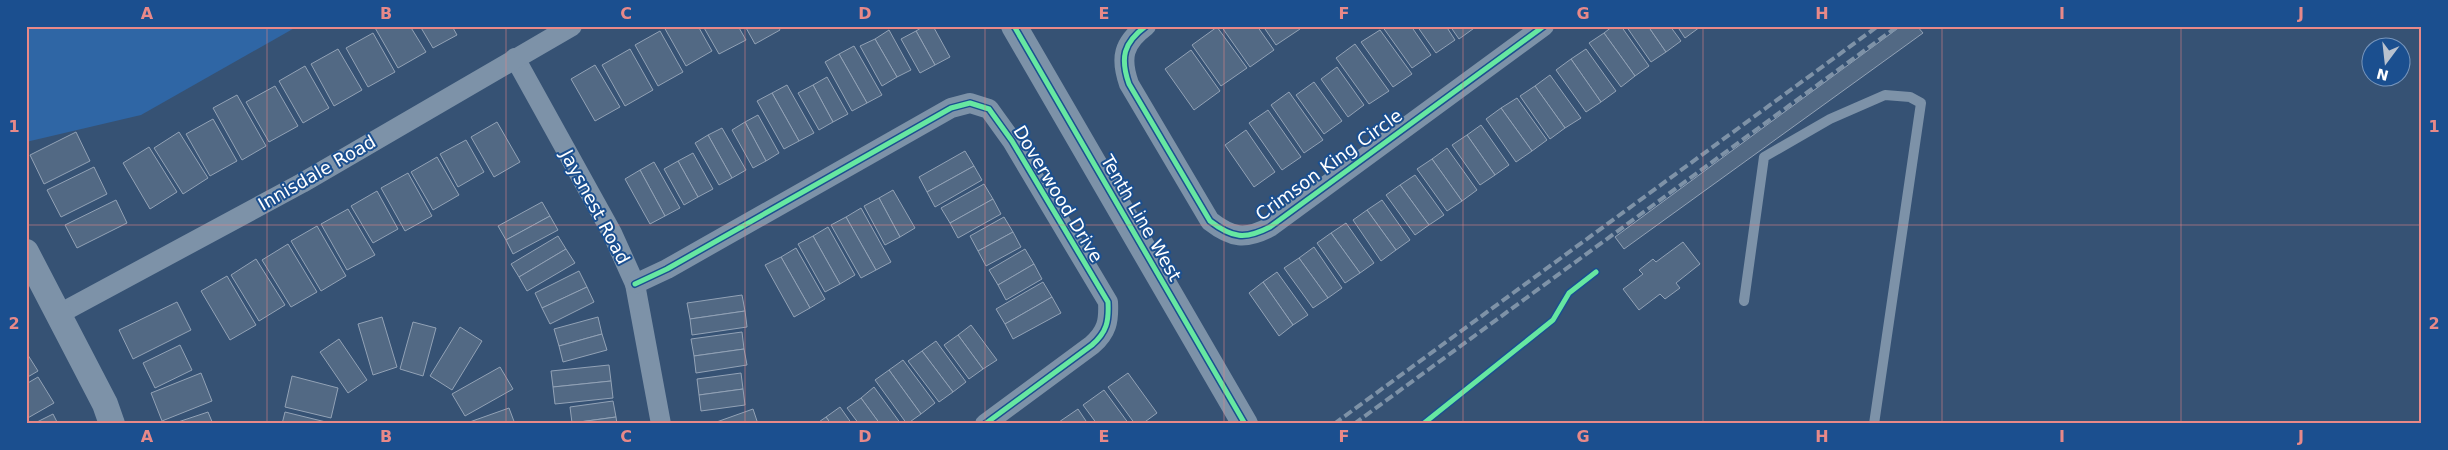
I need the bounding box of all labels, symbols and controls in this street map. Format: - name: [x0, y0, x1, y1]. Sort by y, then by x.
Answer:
- text: A: [141, 4, 154, 23]
- text: B: [380, 4, 392, 23]
- text: C: [620, 4, 632, 23]
- text: D: [858, 4, 872, 23]
- text: E: [1099, 4, 1109, 23]
- text: F: [1339, 4, 1349, 23]
- text: G: [1576, 4, 1590, 23]
- text: H: [1815, 4, 1829, 23]
- text: I: [2059, 4, 2065, 23]
- text: J: [2297, 4, 2304, 23]
- north arrow: [2360, 38, 2410, 88]
- text: N: [2375, 65, 2390, 84]
- street label: Crimson King Circle: [1251, 104, 1406, 225]
- text: 1: [8, 117, 20, 136]
- text: 1: [2428, 117, 2440, 136]
- street label: Doverwood Drive: [1009, 122, 1108, 266]
- street label: Innisdale Road: [254, 130, 379, 215]
- street label: Jaysnest Road: [556, 145, 634, 267]
- street label: Tenth Line West: [1096, 150, 1186, 285]
- text: 2: [8, 314, 20, 333]
- text: 2: [2428, 314, 2440, 333]
- text: A: [141, 427, 154, 446]
- text: B: [380, 427, 392, 446]
- text: C: [620, 427, 632, 446]
- text: D: [858, 427, 872, 446]
- text: E: [1099, 427, 1109, 446]
- text: F: [1339, 427, 1349, 446]
- text: G: [1576, 427, 1590, 446]
- text: H: [1815, 427, 1829, 446]
- text: I: [2059, 427, 2065, 446]
- text: J: [2297, 427, 2304, 446]

